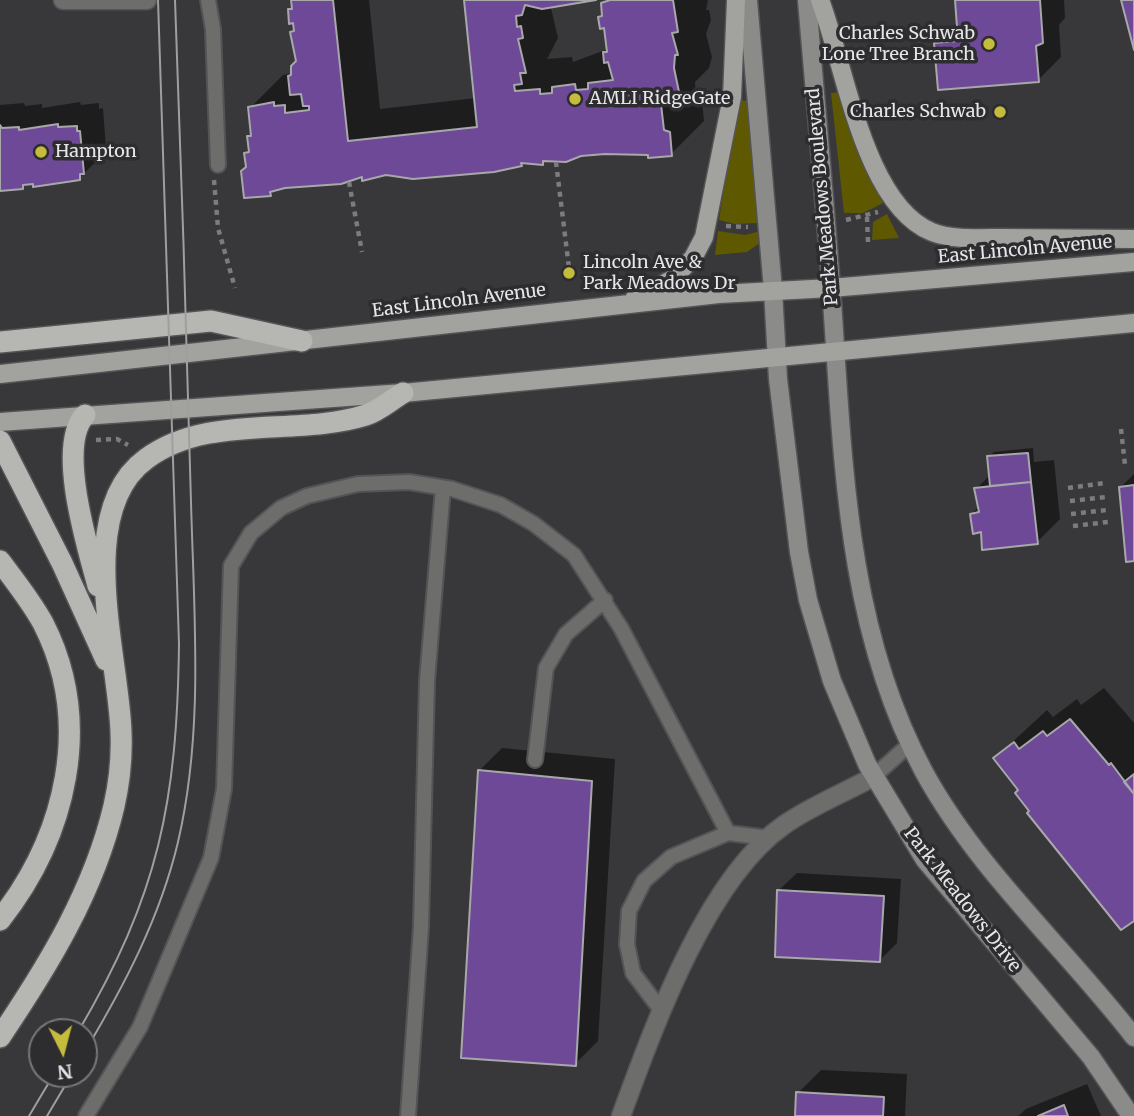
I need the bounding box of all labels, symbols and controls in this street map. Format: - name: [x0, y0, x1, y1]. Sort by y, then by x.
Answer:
- place label: Charles Schwab Lone Tree Branch: [822, 23, 975, 66]
- marker: Charles Schwab Lone Tree Branch: [981, 36, 997, 52]
- street label: Park Meadows Boulevard: [803, 87, 843, 307]
- place label: AMLI RidgeGate: [589, 88, 730, 110]
- marker: AMLI RidgeGate: [567, 91, 583, 107]
- place label: Charles Schwab: [850, 101, 986, 123]
- marker: Charles Schwab: [992, 104, 1008, 120]
- place label: Hampton: [55, 141, 137, 163]
- marker: Hampton: [33, 144, 49, 160]
- street label: East Lincoln Avenue: [937, 232, 1113, 268]
- place label: Lincoln Ave & Park Meadows Dr: [583, 252, 735, 294]
- marker: Lincoln Ave & Park Meadows Dr: [561, 265, 577, 281]
- street label: East Lincoln Avenue: [371, 280, 547, 322]
- street label: Park Meadows Drive: [899, 823, 1025, 977]
- north arrow: [28, 1018, 98, 1088]
- text: N: [56, 1059, 74, 1085]

